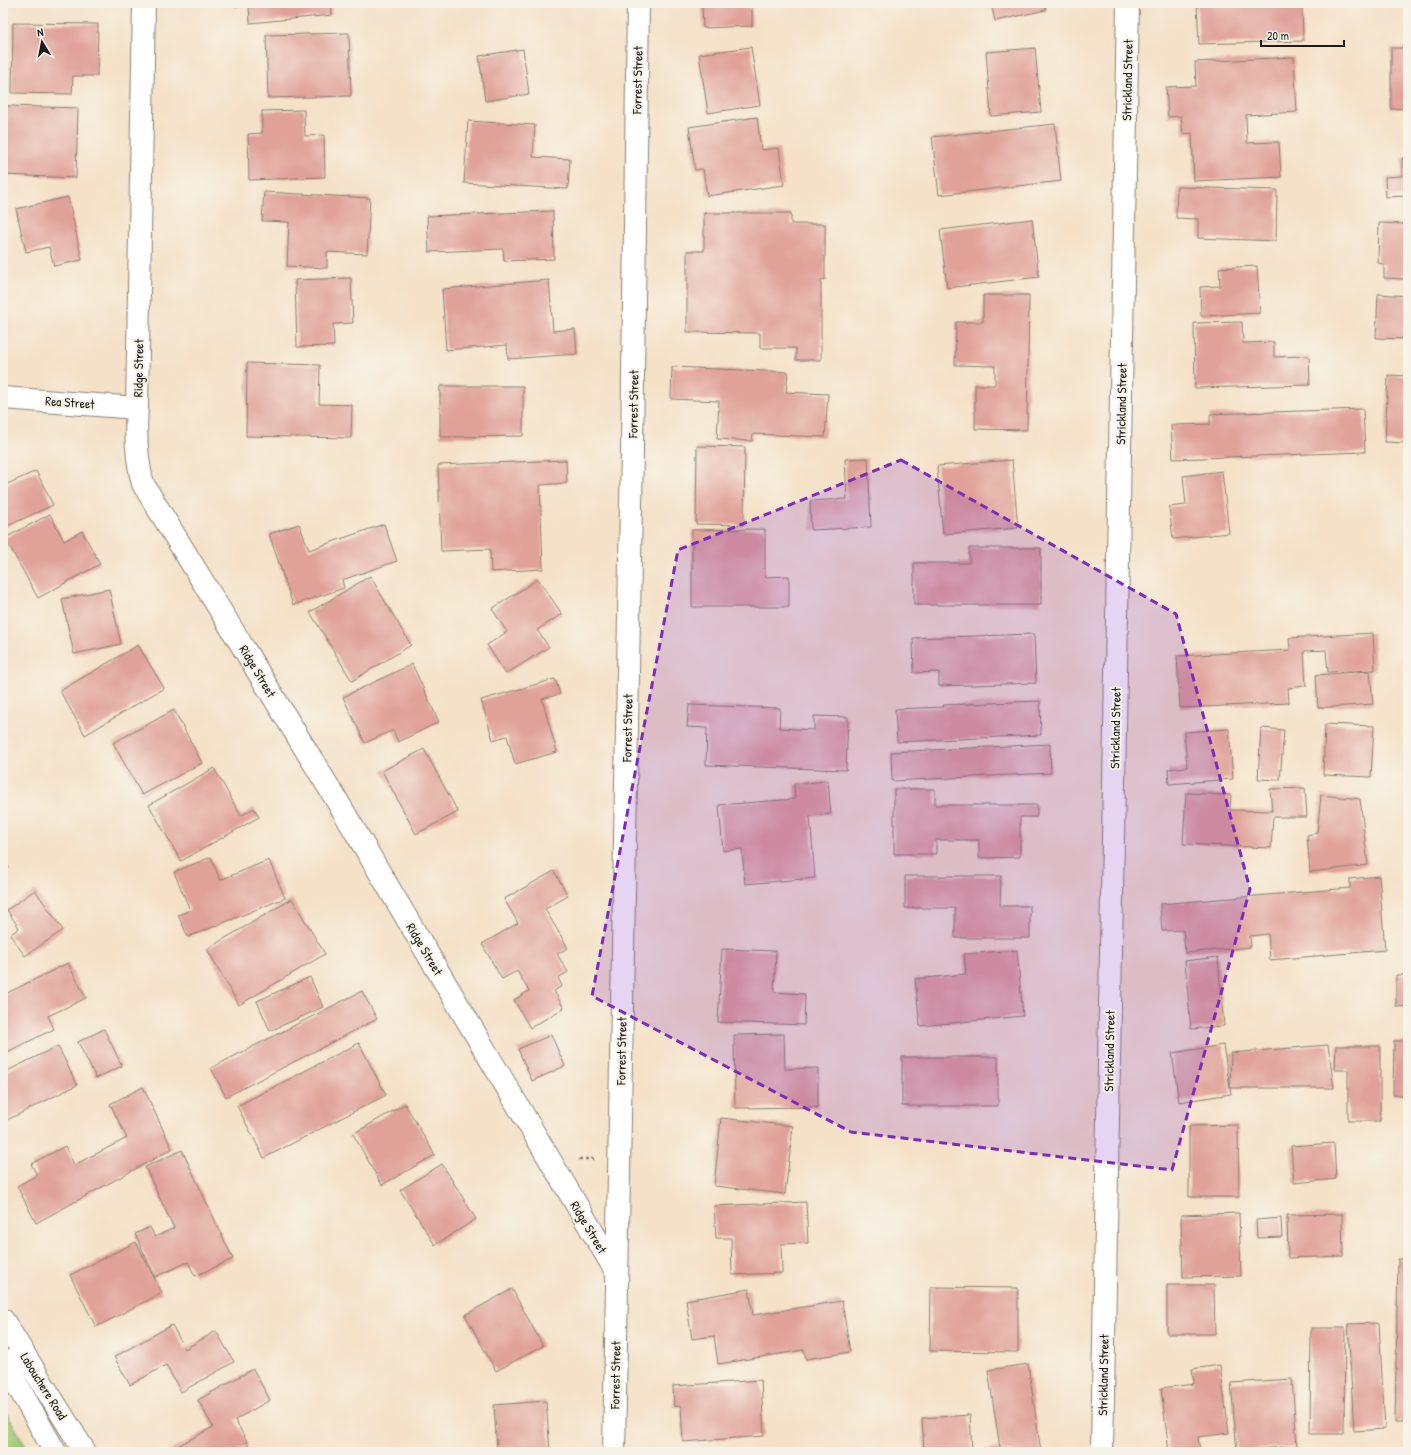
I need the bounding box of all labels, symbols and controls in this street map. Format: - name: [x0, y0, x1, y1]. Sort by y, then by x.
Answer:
- north arrow: [22, 22, 62, 62]
- scale bar: [1261, 22, 1344, 48]
- text: N: [36, 25, 45, 40]
- text: 20 m: [1267, 27, 1289, 44]
- street label: Strickland Street: [1117, 39, 1137, 121]
- street label: Forrest Street: [627, 45, 647, 115]
- street label: Ridge Street: [128, 338, 148, 397]
- street label: Strickland Street: [1111, 363, 1131, 445]
- street label: Forrest Street: [623, 369, 643, 439]
- street label: Rea Street: [45, 391, 96, 413]
- street label: Ridge Street: [235, 641, 281, 701]
- street label: Strickland Street: [1105, 687, 1125, 769]
- street label: Forrest Street: [617, 693, 637, 763]
- street label: Ridge Street: [402, 919, 448, 979]
- street label: Strickland Street: [1099, 1010, 1119, 1092]
- street label: Forrest Street: [611, 1016, 631, 1086]
- street label: Ridge Street: [566, 1197, 612, 1257]
- street label: Strickland Street: [1093, 1334, 1113, 1416]
- street label: Forrest Street: [605, 1340, 625, 1410]
- street label: Labouchere Road: [16, 1349, 72, 1423]

